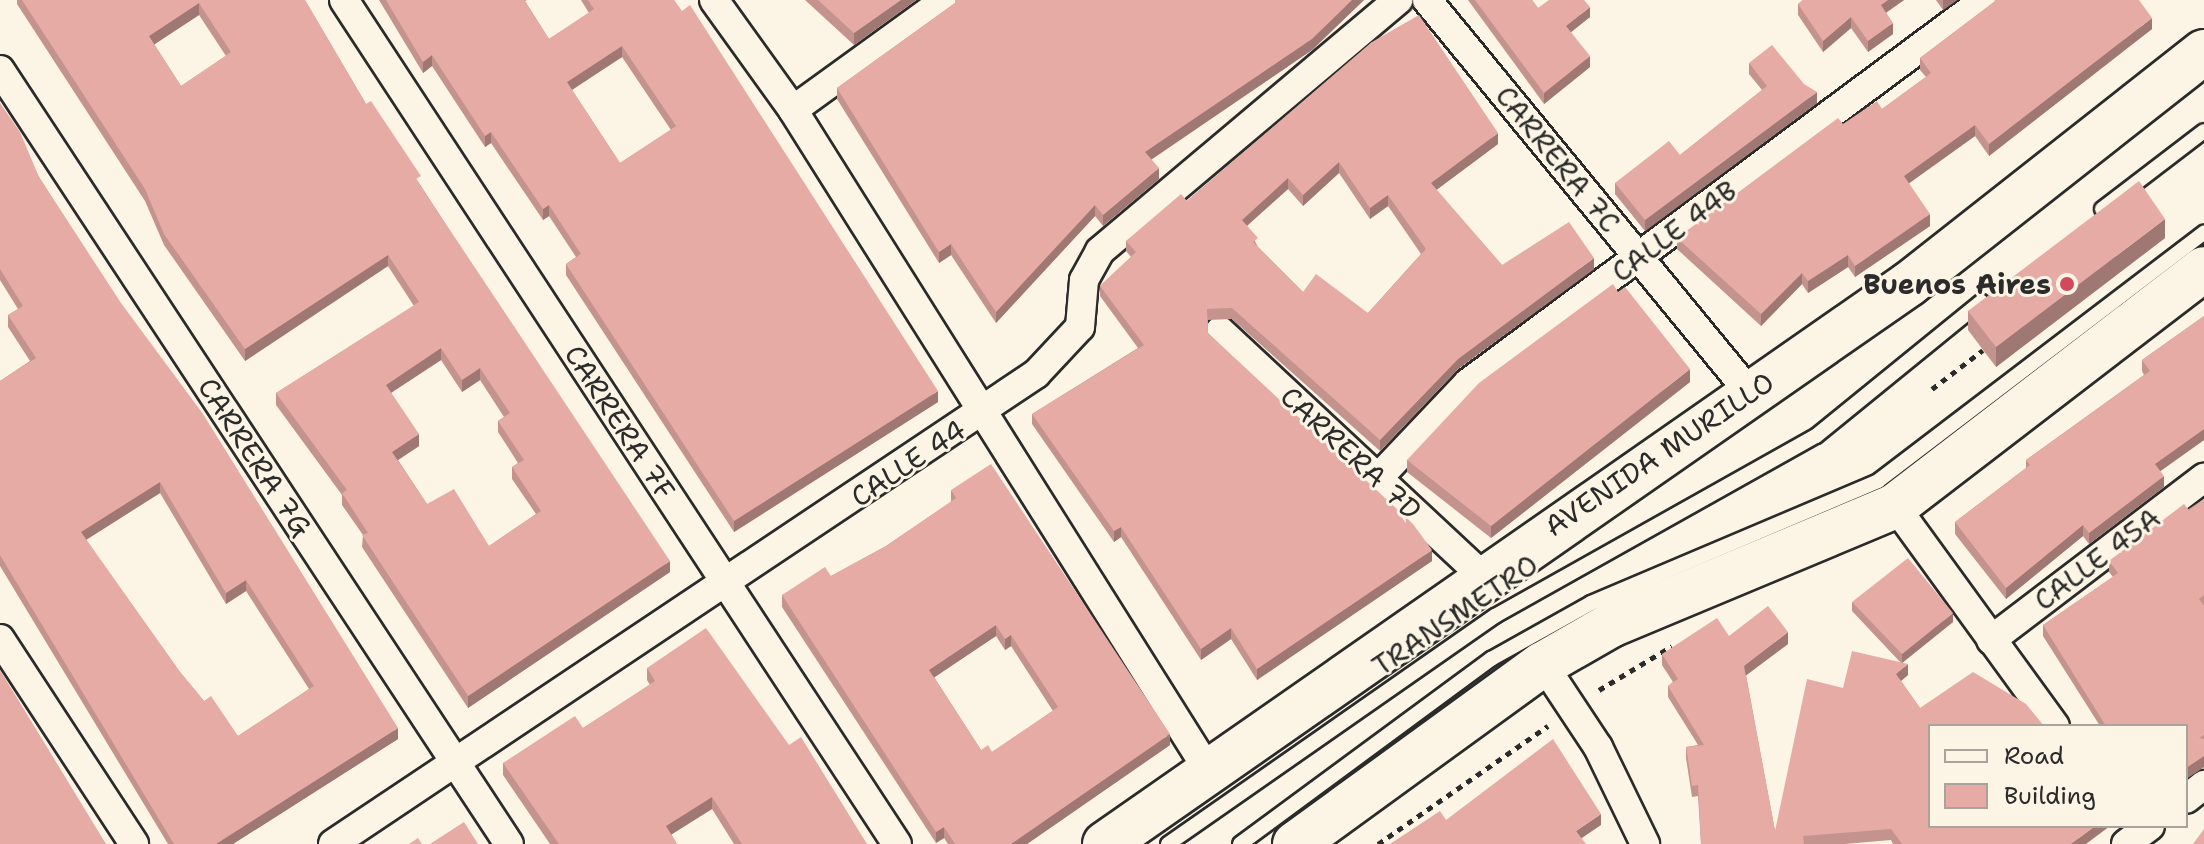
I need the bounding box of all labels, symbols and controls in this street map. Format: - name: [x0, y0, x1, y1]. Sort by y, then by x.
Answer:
- street label: CARRERA 7C: [1489, 79, 1627, 239]
- street label: CALLE 44B: [1605, 173, 1743, 289]
- place label: Buenos Aires: [1863, 267, 2051, 301]
- marker: Buenos Aires: [2058, 275, 2076, 293]
- street label: CARRERA 7F: [558, 338, 682, 506]
- street label: AVENIDA MURILLO: [1538, 365, 1780, 543]
- street label: CARRERA 7G: [191, 371, 319, 543]
- street label: CARRERA 7D: [1274, 379, 1428, 527]
- street label: CALLE 44: [844, 412, 972, 514]
- street label: CALLE 45A: [2027, 501, 2167, 617]
- street label: TRANSMETRO: [1366, 547, 1544, 683]
- legend: [1928, 724, 2188, 828]
- text: Road: [2004, 740, 2064, 772]
- text: Building: [2004, 780, 2096, 812]

